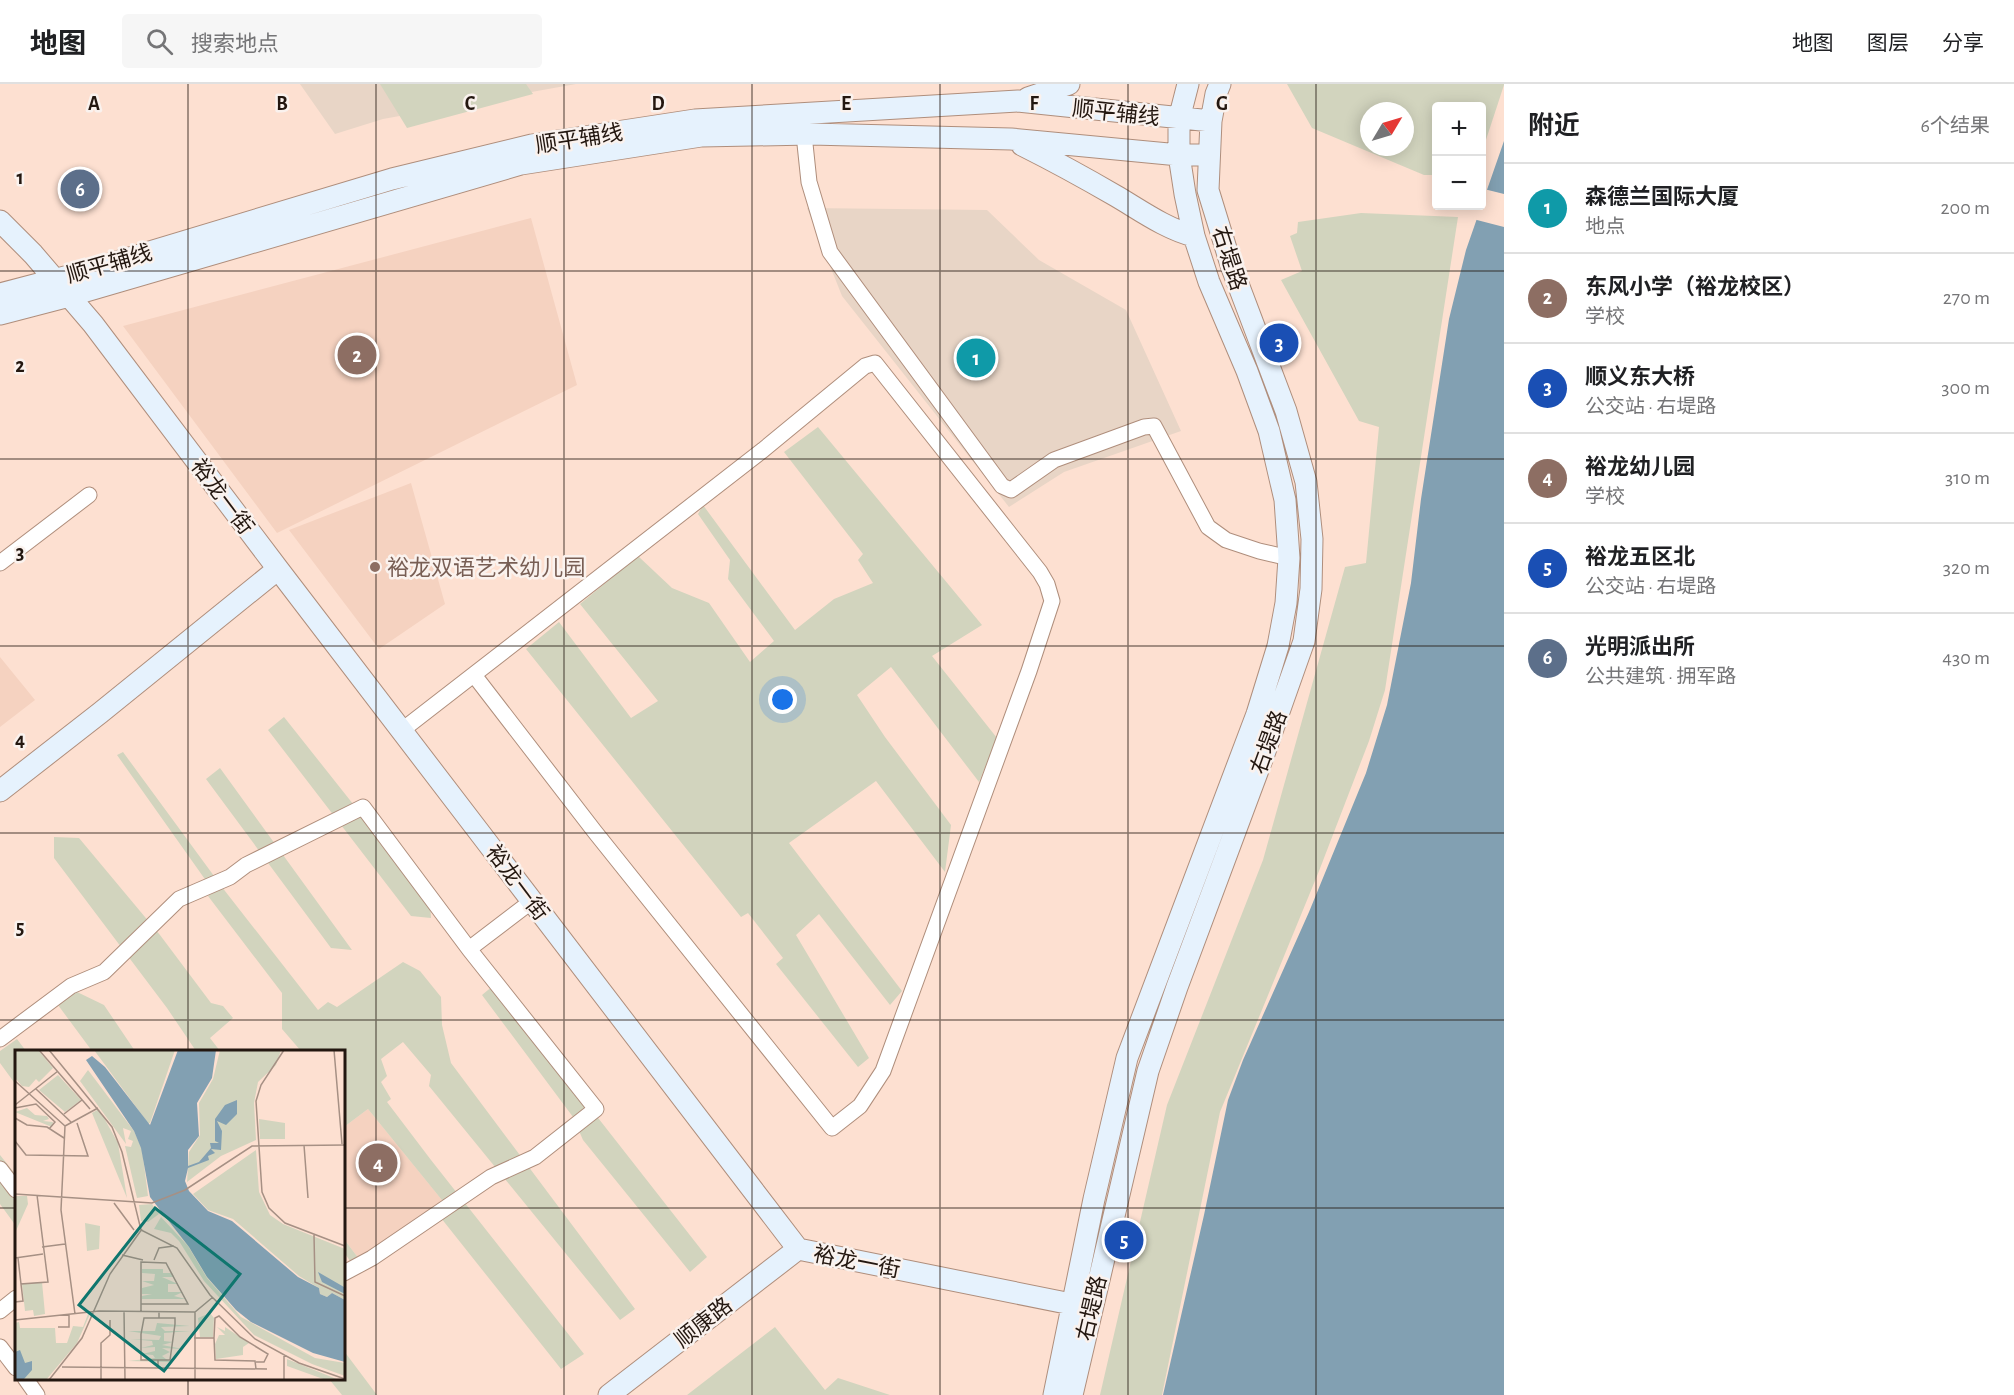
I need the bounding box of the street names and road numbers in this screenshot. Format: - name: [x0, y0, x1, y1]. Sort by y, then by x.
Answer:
- street label: 顺平辅线: [1071, 96, 1161, 129]
- street label: 顺平辅线: [534, 120, 624, 157]
- street label: 右堤路: [1208, 223, 1251, 293]
- street label: 顺平辅线: [64, 240, 155, 287]
- street label: 裕龙一街: [187, 454, 258, 538]
- street label: 右堤路: [1246, 707, 1291, 777]
- street label: 裕龙一街: [482, 840, 553, 924]
- street label: 裕龙一街: [812, 1242, 902, 1281]
- street label: 右堤路: [1073, 1273, 1110, 1343]
- street label: 顺康路: [670, 1293, 736, 1352]

